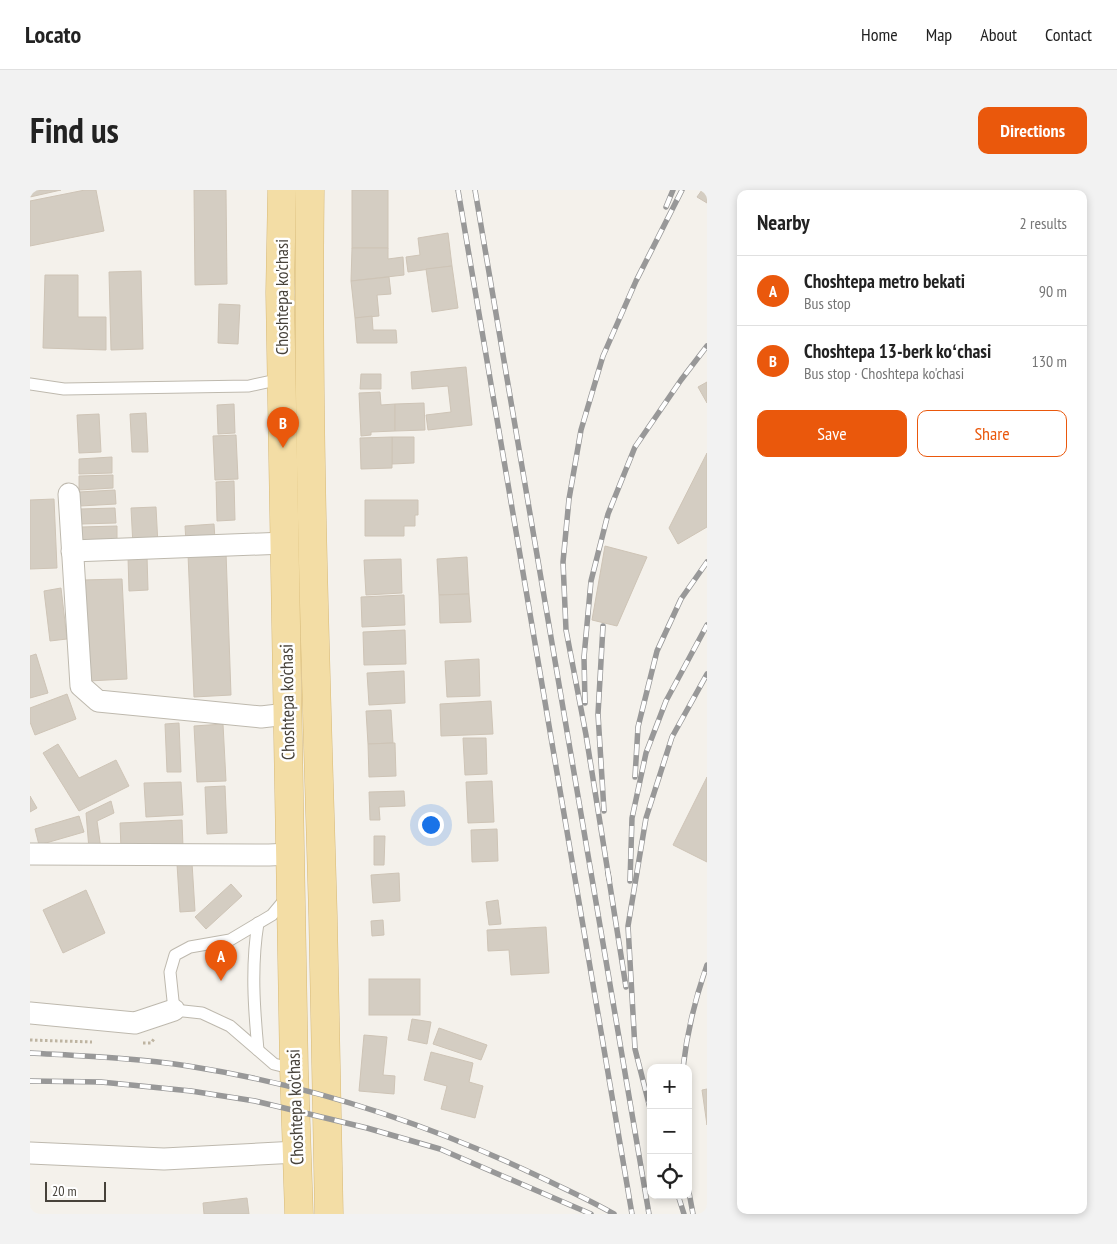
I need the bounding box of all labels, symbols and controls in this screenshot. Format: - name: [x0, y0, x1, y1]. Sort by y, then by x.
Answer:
- text: Locato: [25, 19, 81, 50]
- text: Home: [861, 23, 898, 46]
- text: Map: [926, 23, 952, 46]
- text: About: [980, 23, 1017, 46]
- text: Contact: [1045, 23, 1092, 46]
- text: Find us: [30, 107, 119, 153]
- button: Directions: [978, 107, 1087, 154]
- text: Nearby: [757, 209, 810, 236]
- text: 2 results: [1020, 213, 1067, 233]
- street label: Choshtepa ko'chasi: [270, 239, 293, 355]
- text: Choshtepa metro bekati: [804, 269, 965, 293]
- text: A: [769, 281, 777, 301]
- text: 90 m: [1039, 281, 1067, 301]
- text: Bus stop: [804, 293, 851, 313]
- text: Choshtepa 13-berk koʻchasi: [804, 339, 991, 363]
- text: B: [769, 351, 777, 371]
- text: 130 m: [1032, 351, 1067, 371]
- text: Bus stop · Choshtepa ko'chasi: [804, 363, 964, 383]
- pin: B: [267, 407, 299, 448]
- button: Save: [757, 410, 907, 457]
- button: Share: [917, 410, 1067, 457]
- street label: Choshtepa ko'chasi: [274, 644, 300, 760]
- your location: [418, 812, 444, 838]
- pin: A: [205, 940, 237, 981]
- street label: Choshtepa ko'chasi: [281, 1049, 309, 1165]
- map controls: [647, 1064, 692, 1199]
- button: +: [647, 1064, 692, 1109]
- button: −: [647, 1109, 692, 1154]
- button: locate: [647, 1154, 692, 1199]
- scale bar: [45, 1179, 106, 1202]
- text: 20 m: [52, 1182, 77, 1200]

